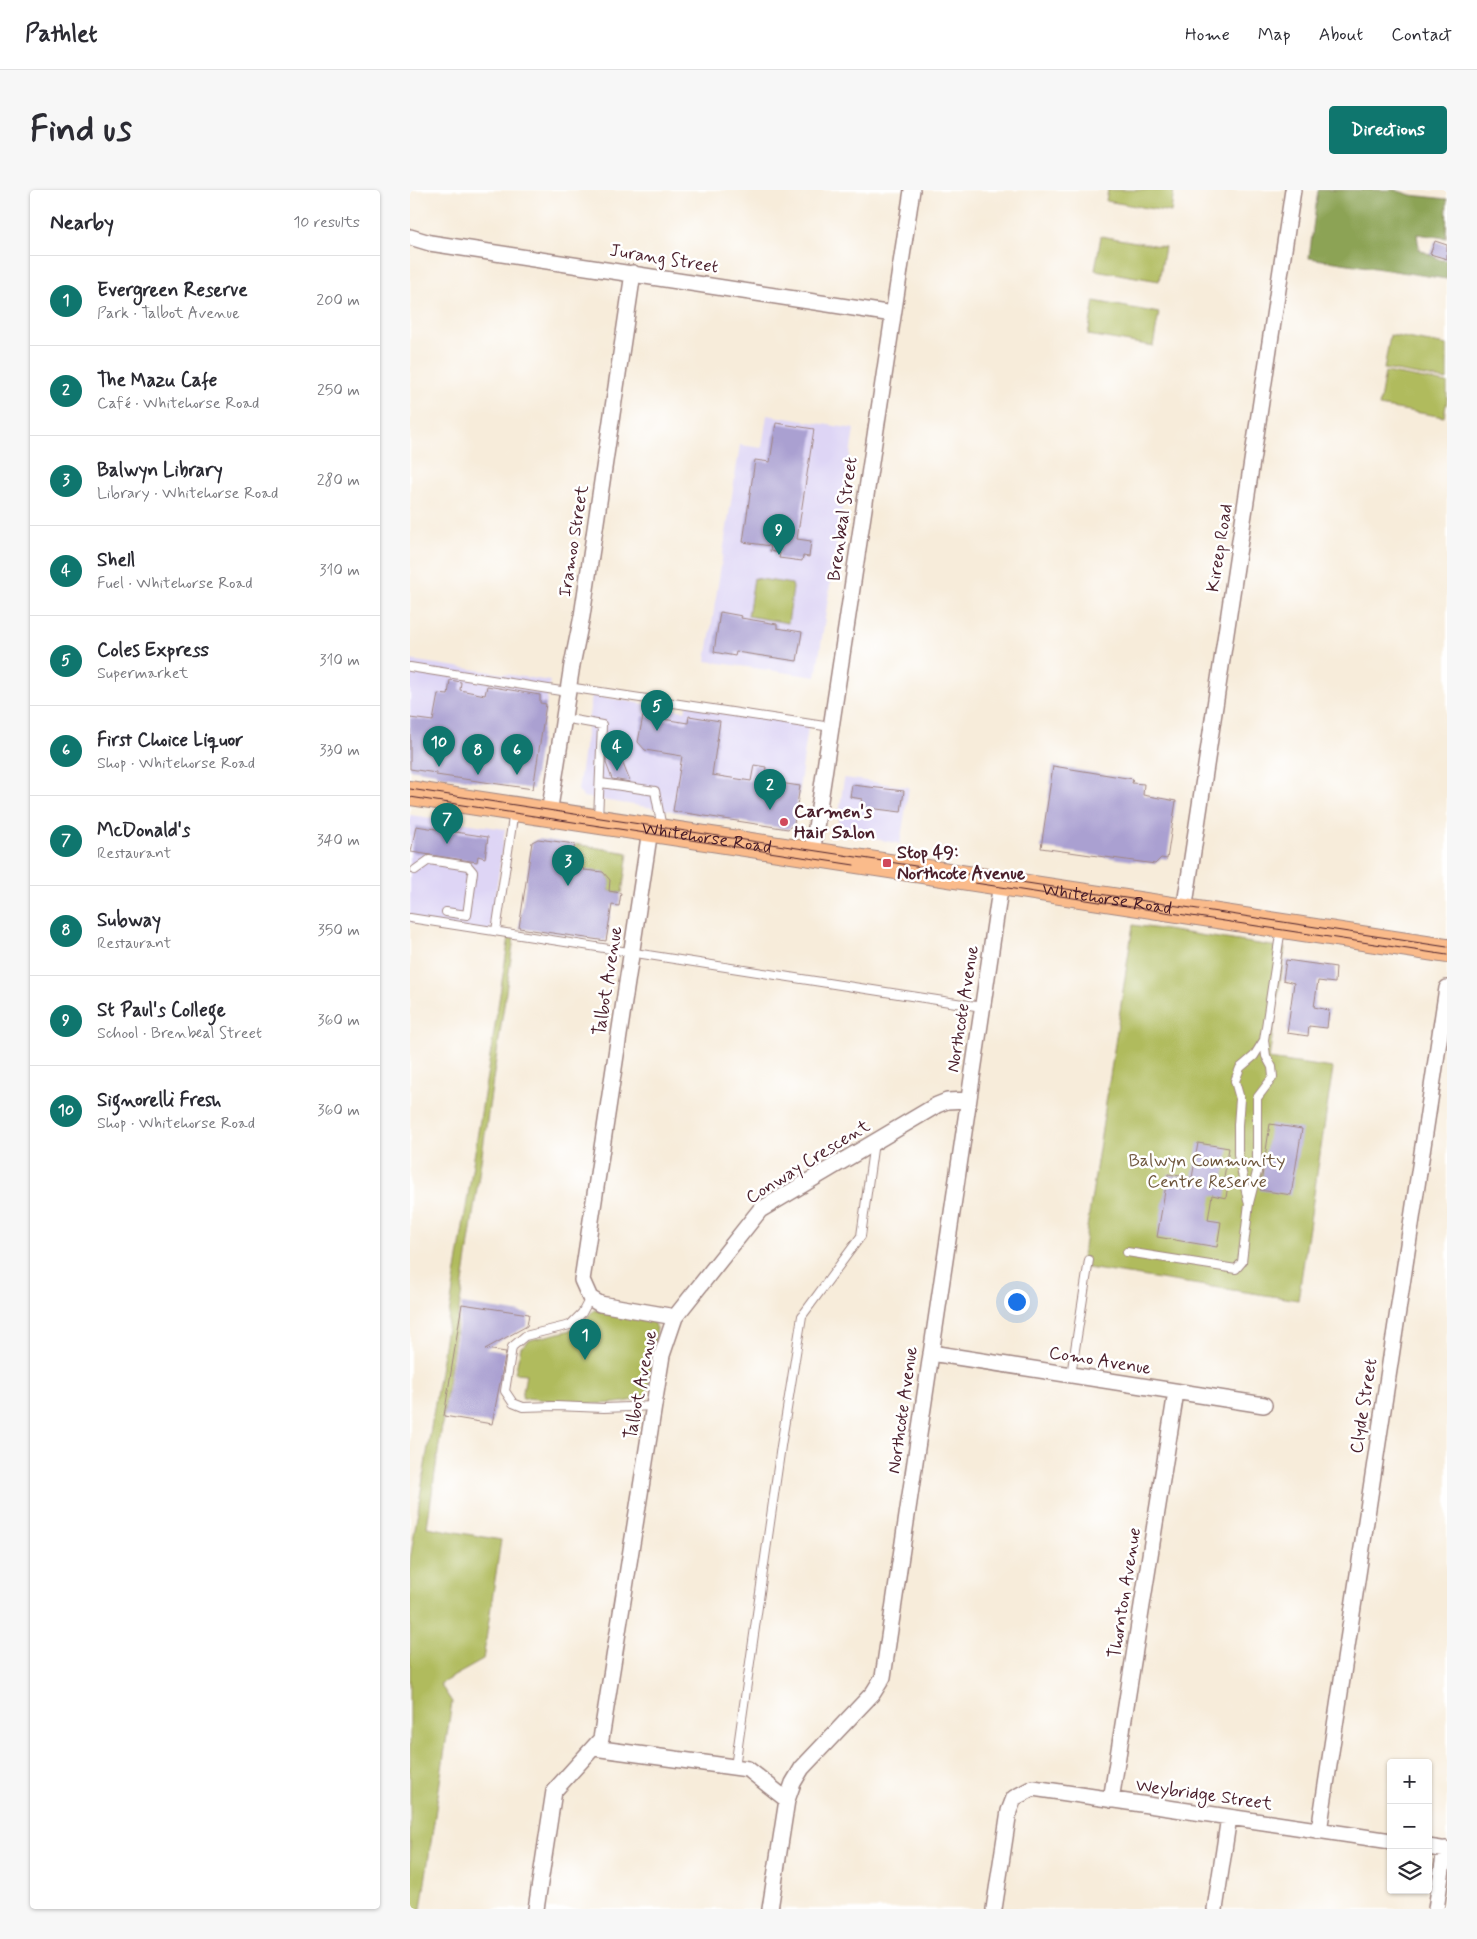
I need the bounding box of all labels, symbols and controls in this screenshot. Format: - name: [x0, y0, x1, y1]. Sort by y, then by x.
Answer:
- text: Pathlet: [25, 19, 97, 50]
- text: Home: [1185, 23, 1230, 47]
- text: Map: [1258, 23, 1291, 47]
- text: About: [1319, 23, 1363, 47]
- text: Contact: [1391, 23, 1452, 47]
- button: Directions: [1329, 106, 1447, 154]
- text: Find us: [30, 107, 132, 153]
- text: Nearby: [50, 209, 114, 237]
- text: 10 results: [293, 212, 360, 233]
- street label: Jurang Street: [608, 239, 720, 279]
- text: Evergreen Reserve: [97, 278, 248, 303]
- text: 1: [62, 290, 70, 311]
- text: 200 m: [316, 290, 360, 311]
- text: Park · Talbot Avenue: [97, 303, 240, 324]
- text: The Mazu Cafe: [97, 368, 217, 393]
- text: 2: [62, 380, 70, 401]
- text: 250 m: [317, 380, 360, 401]
- text: Café · Whitehorse Road: [97, 393, 259, 414]
- street label: Brenbeal Street: [822, 455, 864, 583]
- text: Balwyn Library: [97, 458, 223, 483]
- text: 3: [62, 470, 70, 491]
- text: 280 m: [317, 470, 360, 491]
- text: Library · Whitehorse Road: [97, 483, 278, 504]
- street label: Iramoo Street: [553, 483, 595, 599]
- street label: Kireep Road: [1201, 502, 1239, 594]
- pin: 9: [763, 514, 795, 555]
- text: Shell: [97, 548, 135, 573]
- text: 4: [61, 560, 71, 581]
- text: 310 m: [319, 560, 360, 581]
- text: Fuel · Whitehorse Road: [97, 573, 252, 594]
- text: Coles Express: [97, 638, 209, 663]
- text: 5: [61, 650, 71, 671]
- text: 310 m: [319, 650, 360, 671]
- text: Supermarket: [97, 663, 188, 684]
- pin: 5: [641, 690, 673, 731]
- pin: 10: [423, 726, 455, 767]
- text: First Choice Liquor: [97, 728, 243, 753]
- pin: 4: [601, 730, 633, 771]
- pin: 8: [462, 734, 494, 775]
- pin: 6: [501, 734, 533, 775]
- text: 6: [62, 740, 70, 761]
- text: 330 m: [319, 740, 360, 761]
- text: Shop · Whitehorse Road: [97, 753, 255, 774]
- pin: 2: [754, 769, 786, 810]
- place label: Carmen's Hair Salon: [794, 800, 875, 845]
- pin: 7: [431, 803, 463, 844]
- street label: Whitehorse Road: [640, 816, 773, 860]
- marker: Carmen's Hair Salon: [778, 816, 790, 828]
- text: McDonald's: [97, 818, 190, 843]
- text: 7: [61, 830, 71, 851]
- text: 340 m: [316, 830, 360, 851]
- place label: Stop 49: Northcote Avenue: [897, 841, 1026, 886]
- text: Restaurant: [97, 843, 171, 864]
- pin: 3: [552, 845, 584, 886]
- marker: Stop 49: Northcote Avenue: [881, 857, 893, 869]
- street label: Whitehorse Road: [1040, 877, 1174, 921]
- text: Subway: [97, 908, 161, 933]
- text: 8: [61, 920, 71, 941]
- text: 350 m: [318, 920, 360, 941]
- street label: Talbot Avenue: [587, 924, 629, 1038]
- text: Restaurant: [97, 933, 171, 954]
- street label: Northcote Avenue: [941, 944, 985, 1074]
- text: St Paul's College: [97, 998, 226, 1023]
- text: 9: [62, 1010, 70, 1031]
- text: 360 m: [317, 1010, 360, 1031]
- text: School · Brenbeal Street: [97, 1023, 262, 1044]
- text: Signorelli Fresh: [97, 1088, 221, 1113]
- text: 10: [58, 1100, 74, 1121]
- text: 360 m: [317, 1100, 360, 1121]
- text: Shop · Whitehorse Road: [97, 1113, 255, 1134]
- street label: Conway Crescent: [741, 1114, 875, 1210]
- park label: Balwyn Community Centre Reserve: [1128, 1149, 1286, 1194]
- your location: [1004, 1289, 1030, 1315]
- pin: 1: [569, 1319, 601, 1360]
- street label: Talbot Avenue: [619, 1328, 663, 1442]
- street label: Como Avenue: [1047, 1341, 1153, 1381]
- street label: Northcote Avenue: [882, 1345, 924, 1475]
- street label: Clyde Street: [1345, 1356, 1383, 1455]
- street label: Thornton Avenue: [1103, 1526, 1147, 1660]
- map controls: [1387, 1759, 1432, 1894]
- button: +: [1387, 1759, 1432, 1804]
- street label: Weybridge Street: [1134, 1774, 1274, 1818]
- button: −: [1387, 1804, 1432, 1849]
- button: layers: [1387, 1849, 1432, 1894]

